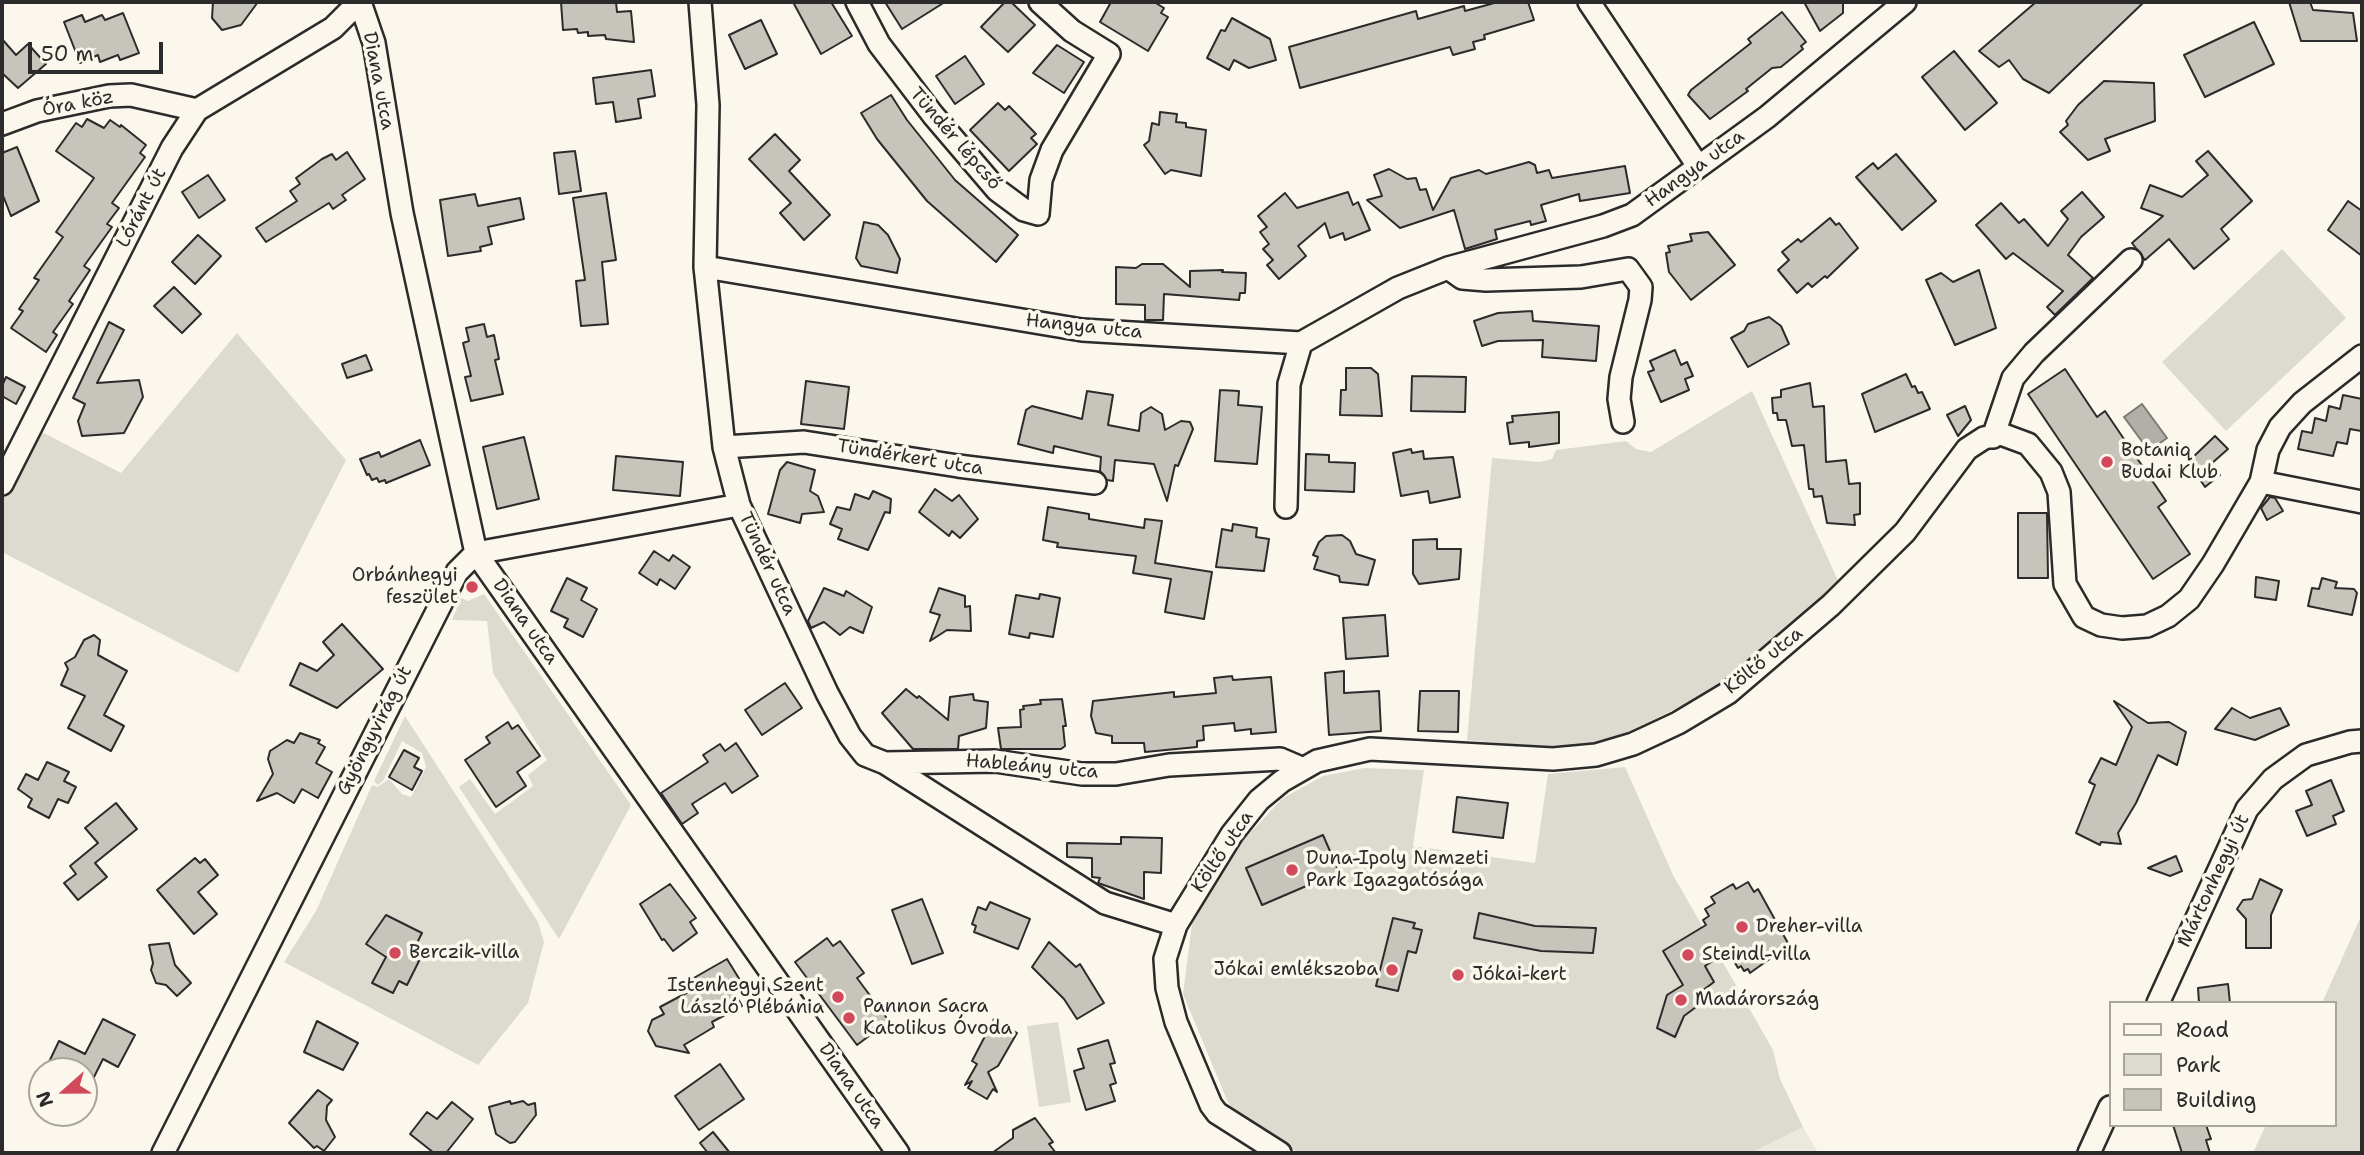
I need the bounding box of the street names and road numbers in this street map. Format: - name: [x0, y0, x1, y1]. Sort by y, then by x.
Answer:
- street label: Diana utca: [357, 30, 399, 132]
- street label: Tündér lépcső: [904, 83, 1006, 195]
- street label: Óra köz: [40, 86, 116, 122]
- street label: Hangya utca: [1641, 125, 1749, 213]
- street label: Lóránt út: [112, 164, 172, 252]
- street label: Hangya utca: [1025, 310, 1143, 344]
- street label: Tündérkert utca: [835, 435, 985, 481]
- street label: Tündér utca: [733, 509, 801, 619]
- street label: Diana utca: [487, 575, 563, 669]
- street label: Költő utca: [1720, 623, 1808, 699]
- street label: Gyöngyvirág út: [333, 662, 417, 800]
- street label: Hableány utca: [965, 750, 1099, 784]
- street label: Költő utca: [1187, 807, 1259, 897]
- street label: Mártonhegyi út: [2173, 811, 2255, 951]
- street label: Diana utca: [813, 1039, 889, 1133]

